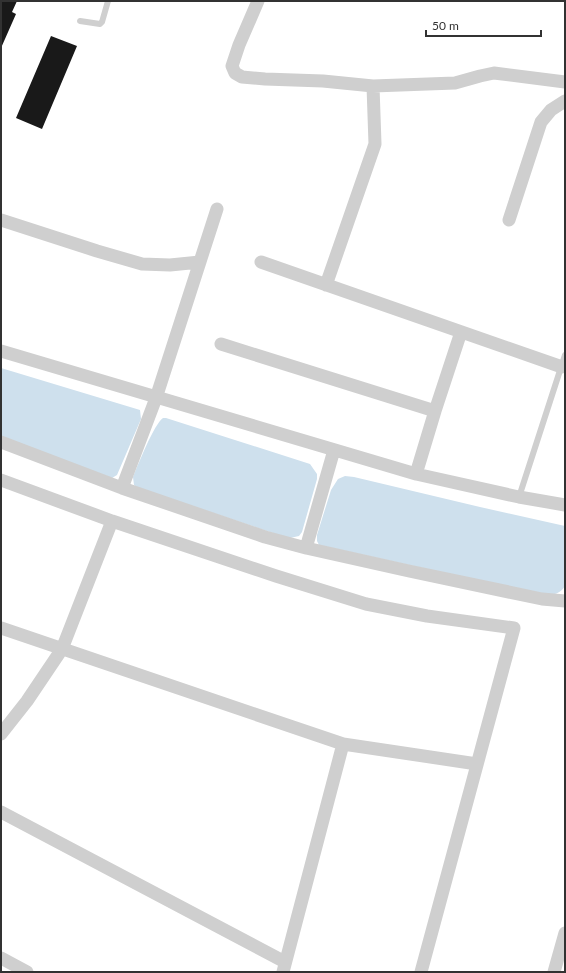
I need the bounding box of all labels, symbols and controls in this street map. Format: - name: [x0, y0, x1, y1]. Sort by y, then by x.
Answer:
- scale bar: [426, 12, 541, 38]
- text: 50 m: [432, 18, 459, 33]

